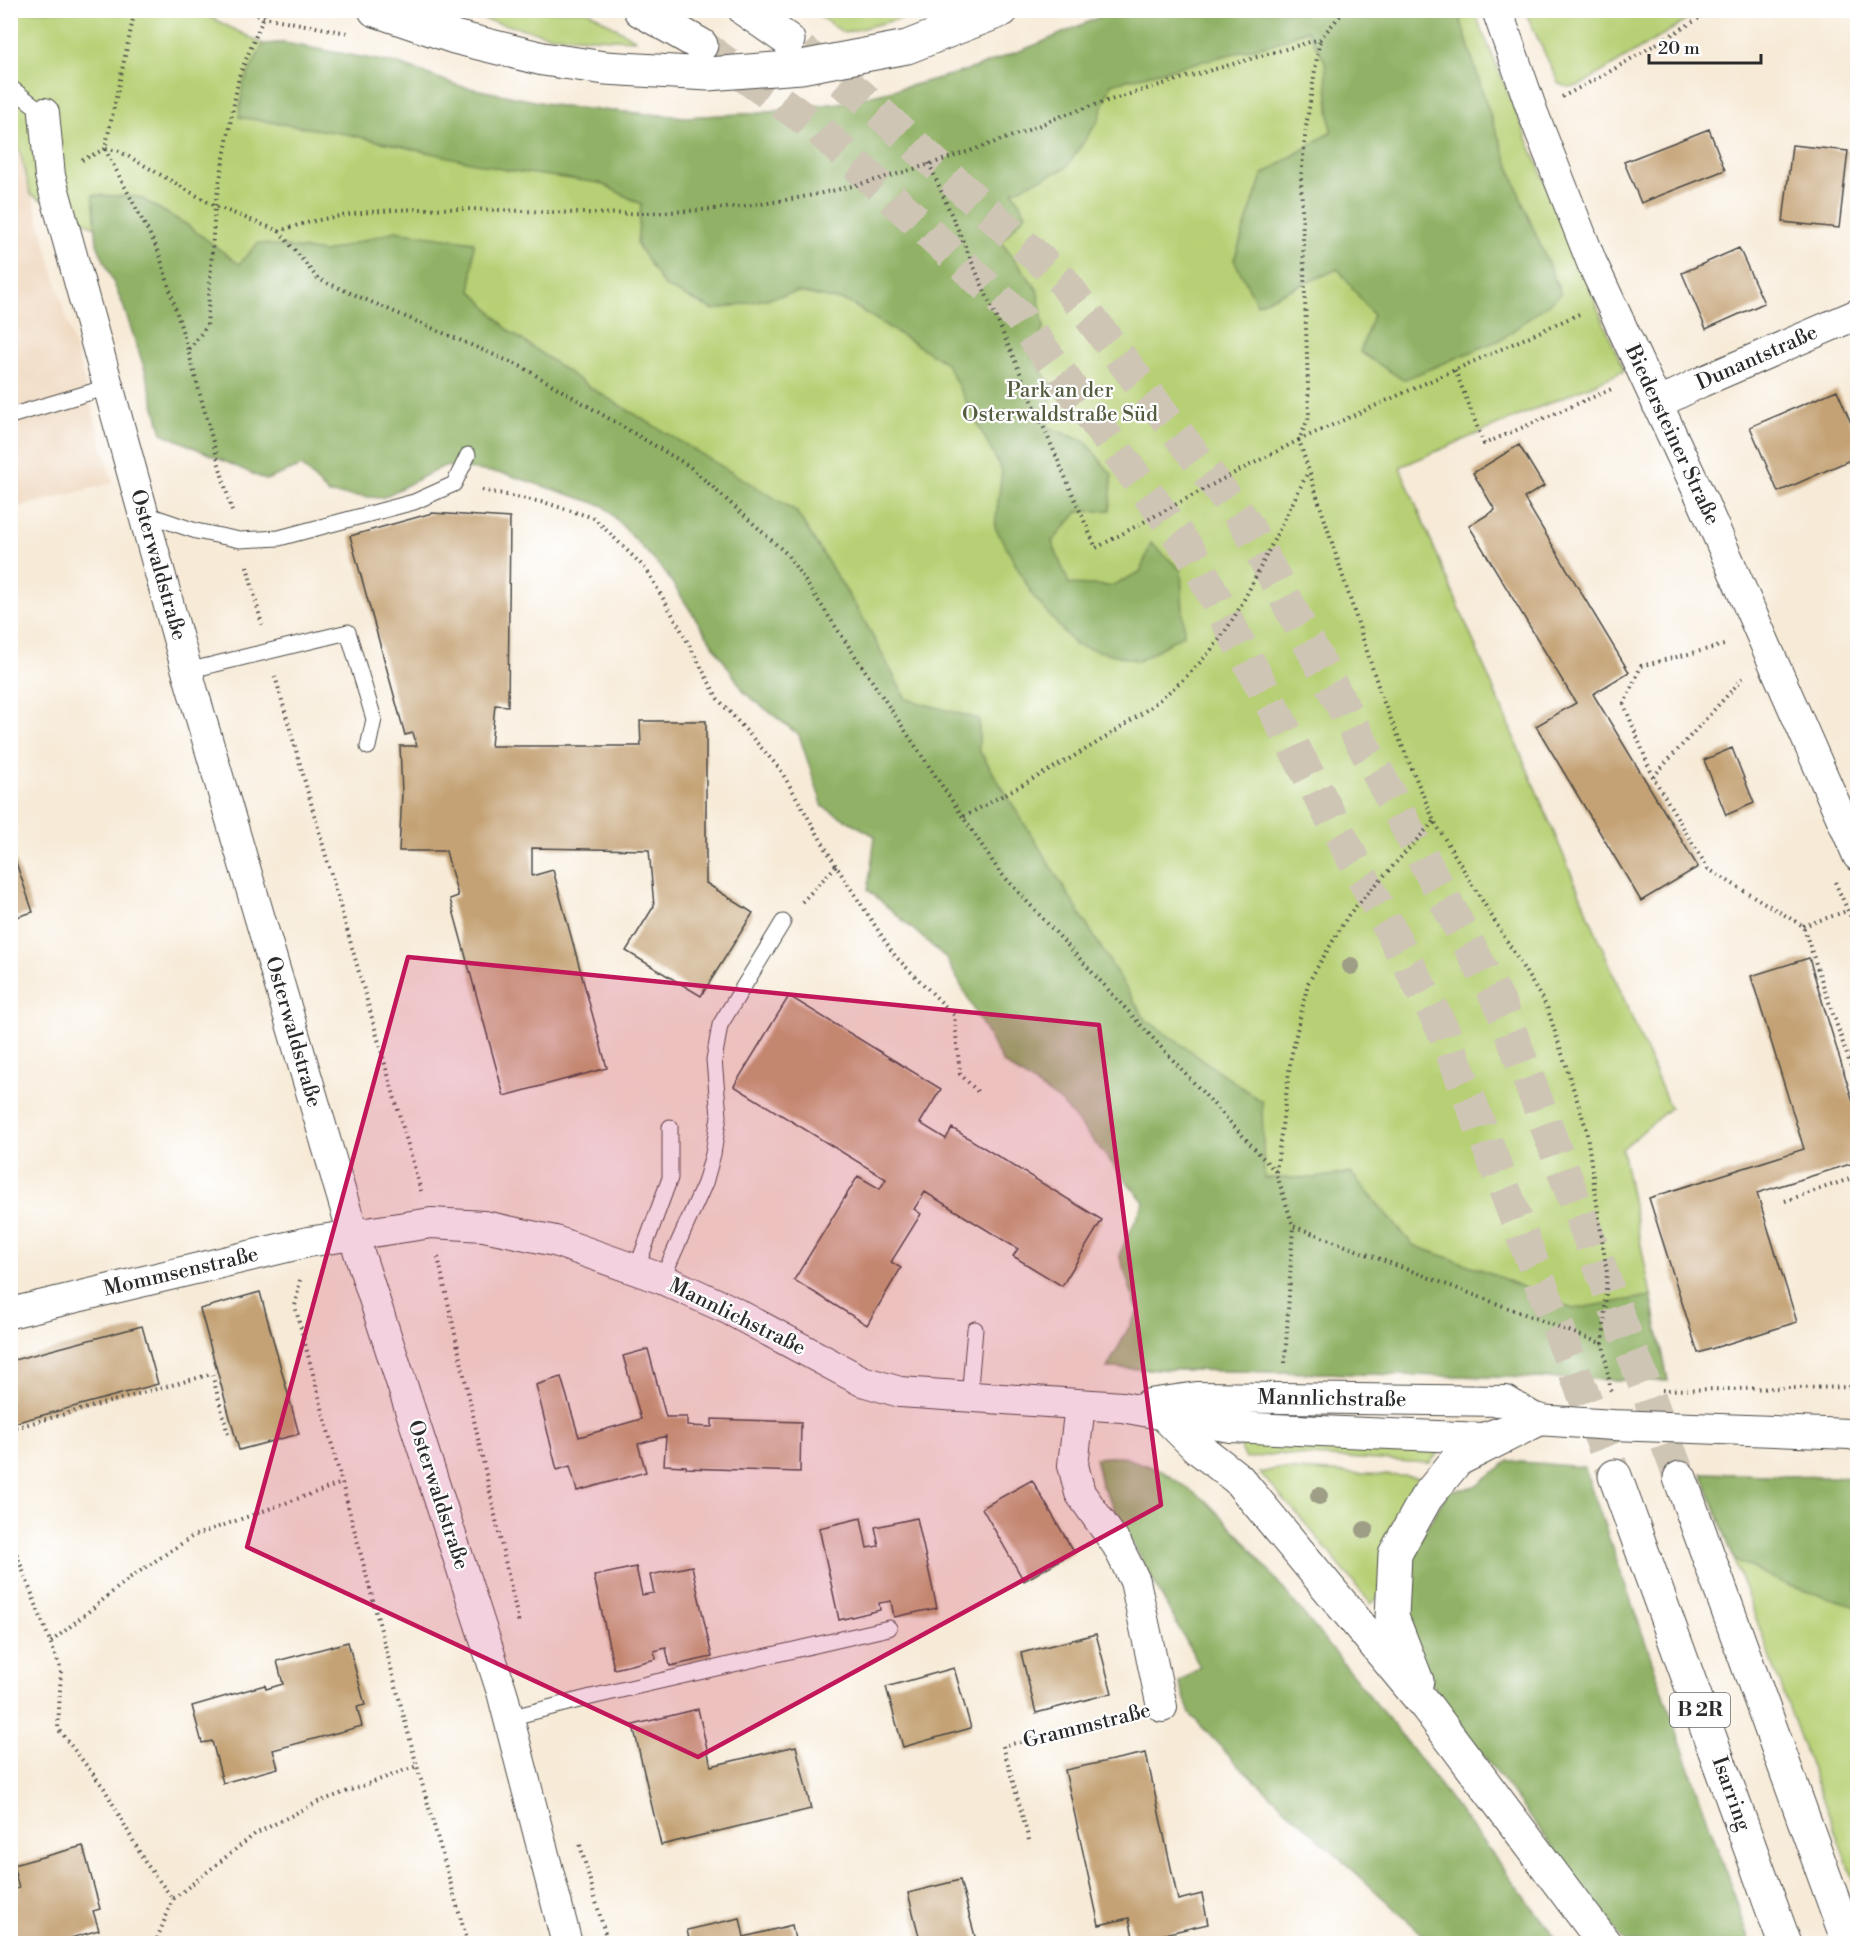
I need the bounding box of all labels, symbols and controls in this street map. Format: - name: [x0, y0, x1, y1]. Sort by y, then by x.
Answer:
- scale bar: [1649, 27, 1762, 65]
- text: 20 m: [1658, 37, 1700, 60]
- street label: Dunantstraße: [1692, 320, 1822, 396]
- street label: Biedersteiner Straße: [1618, 340, 1725, 529]
- park label: Park an der Osterwaldstraße Süd: [962, 378, 1158, 428]
- street label: Osterwaldstraße: [124, 487, 192, 643]
- street label: Osterwaldstraße: [259, 954, 327, 1110]
- street label: Mommsenstraße: [101, 1242, 261, 1302]
- street label: Mannlichstraße: [664, 1273, 810, 1361]
- street label: Mannlichstraße: [1257, 1385, 1407, 1413]
- street label: Osterwaldstraße: [402, 1417, 474, 1573]
- road number: B 2R: [1670, 1693, 1730, 1727]
- street label: Grammstraße: [1020, 1698, 1154, 1754]
- street label: Isarring: [1706, 1753, 1756, 1835]

